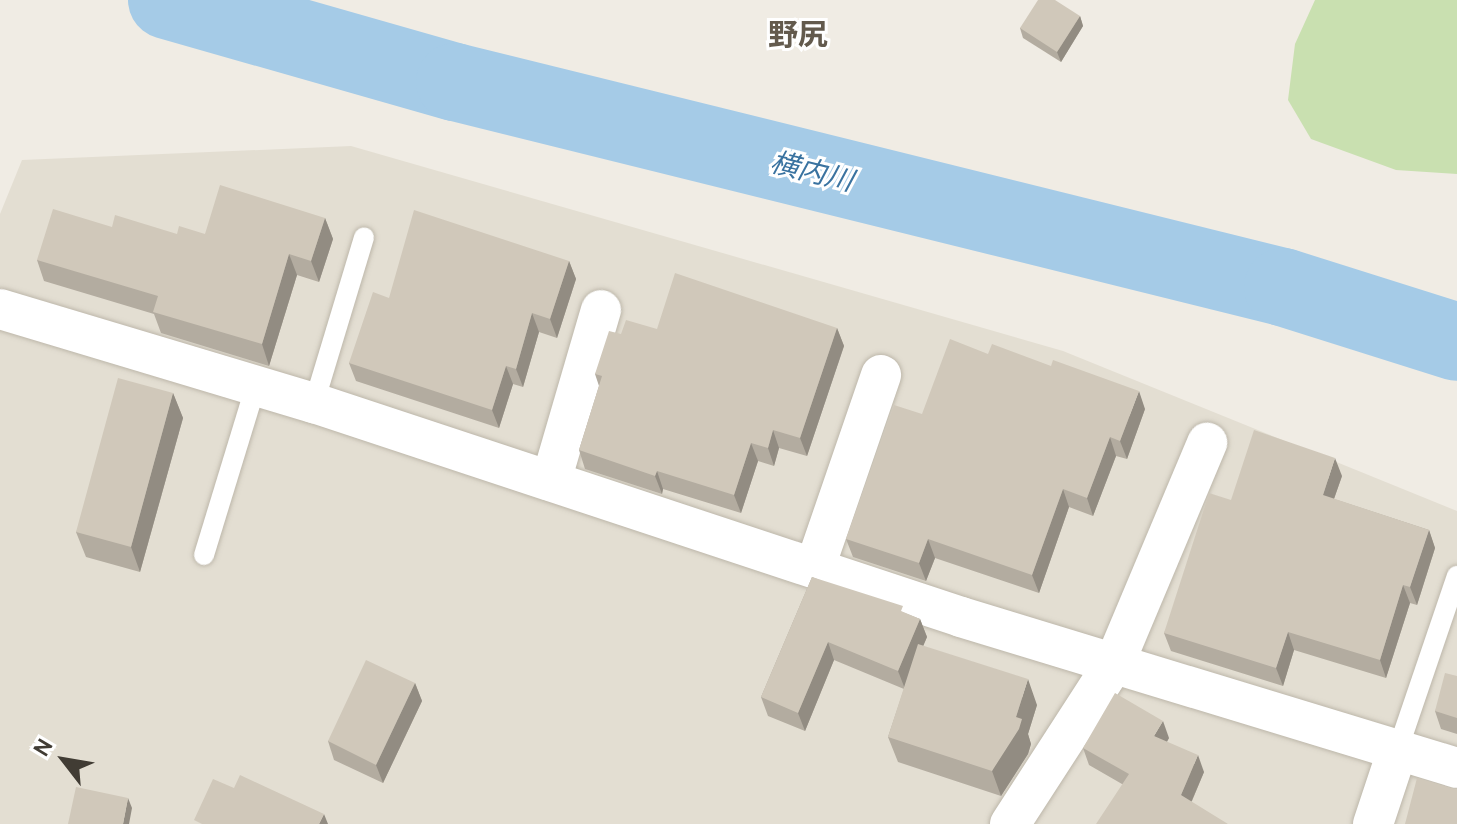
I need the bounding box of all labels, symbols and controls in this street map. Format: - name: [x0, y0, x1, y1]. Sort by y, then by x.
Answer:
- district label: 野尻: [768, 17, 828, 53]
- water label: 横内川: [767, 145, 857, 197]
- north arrow: [24, 720, 104, 800]
- text: N: [27, 734, 59, 761]

